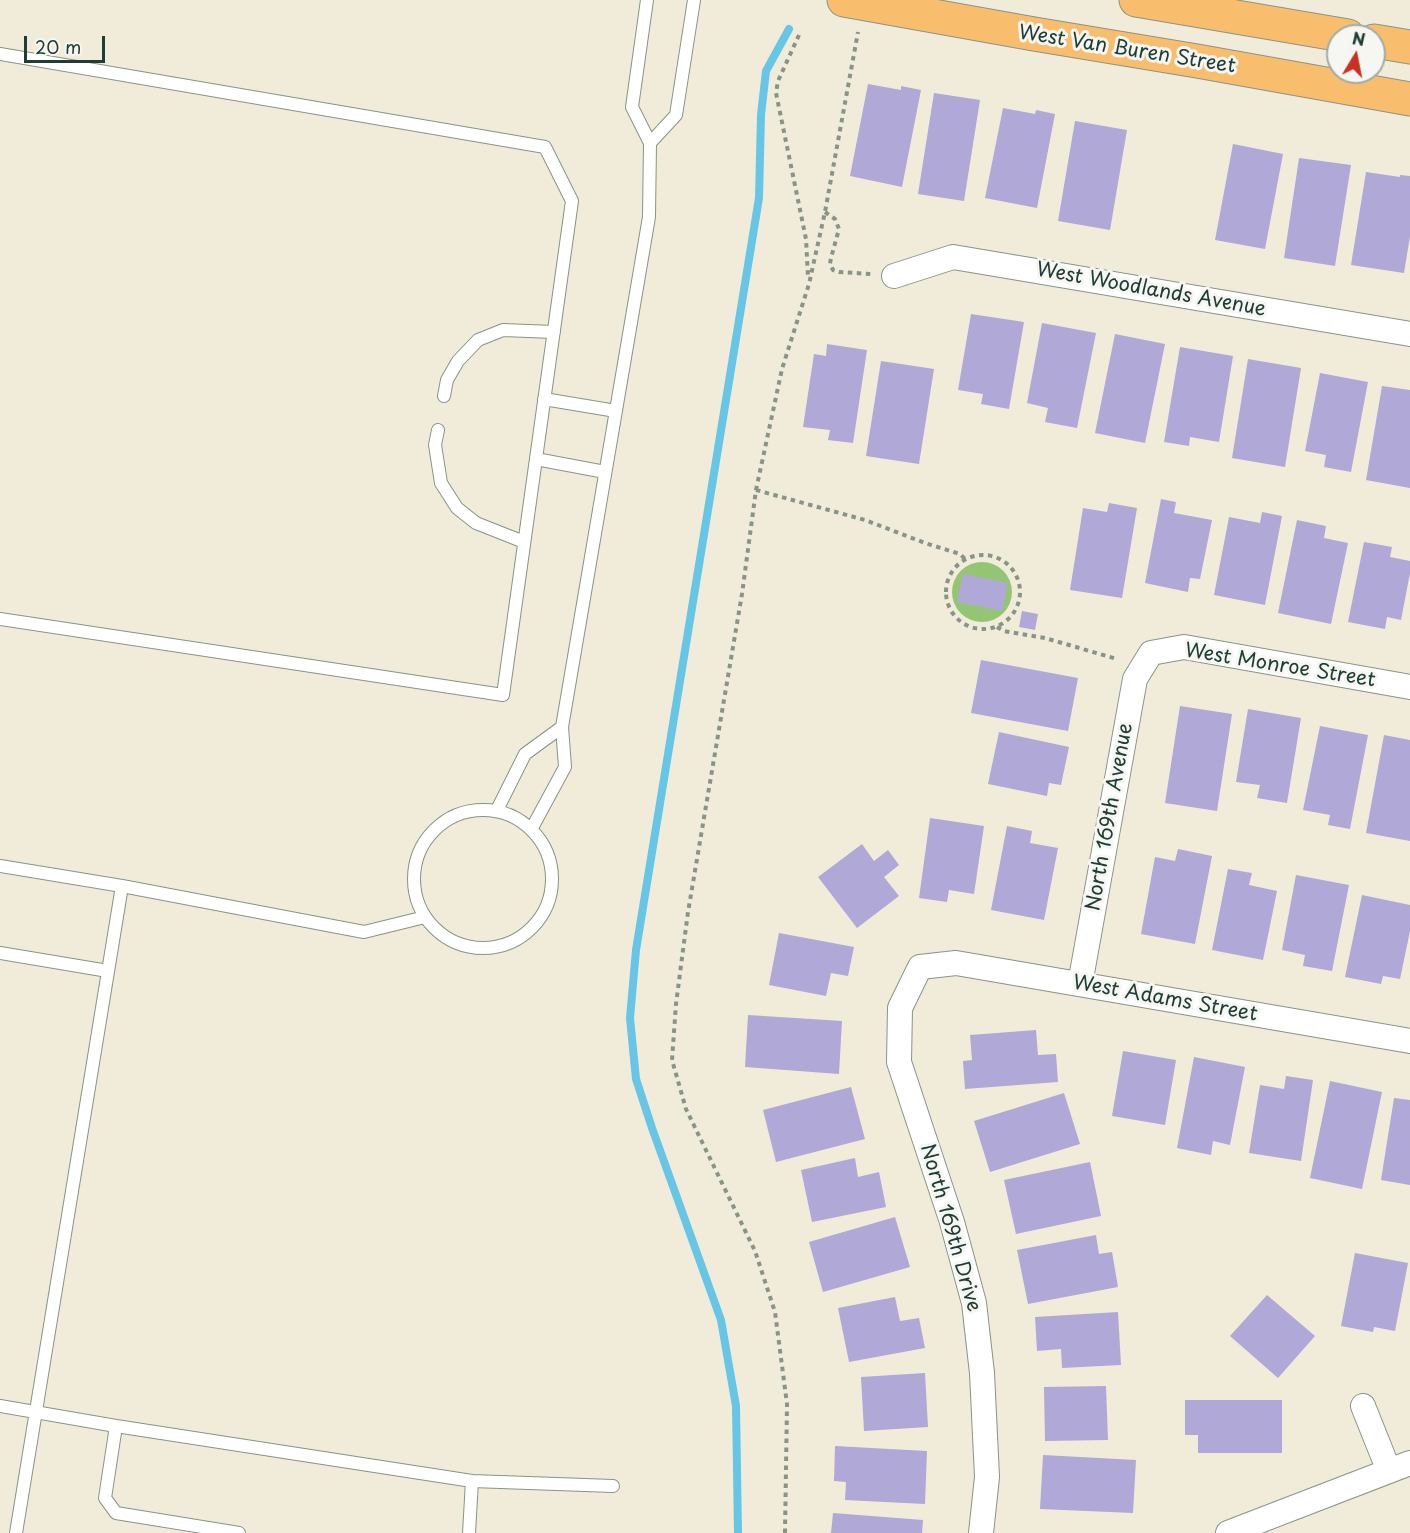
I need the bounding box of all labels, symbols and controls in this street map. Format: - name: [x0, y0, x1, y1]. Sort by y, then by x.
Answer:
- street label: West Van Buren Street: [1017, 21, 1237, 79]
- scale bar: [27, 24, 108, 62]
- north arrow: [1326, 24, 1386, 84]
- text: N: [1350, 25, 1367, 51]
- text: 20 m: [35, 33, 81, 60]
- street label: West Woodlands Avenue: [1034, 258, 1268, 322]
- street label: West Monroe Street: [1183, 639, 1377, 693]
- street label: North 169th Avenue: [1082, 721, 1138, 913]
- street label: West Adams Street: [1071, 971, 1259, 1027]
- street label: North 169th Drive: [915, 1142, 985, 1314]

